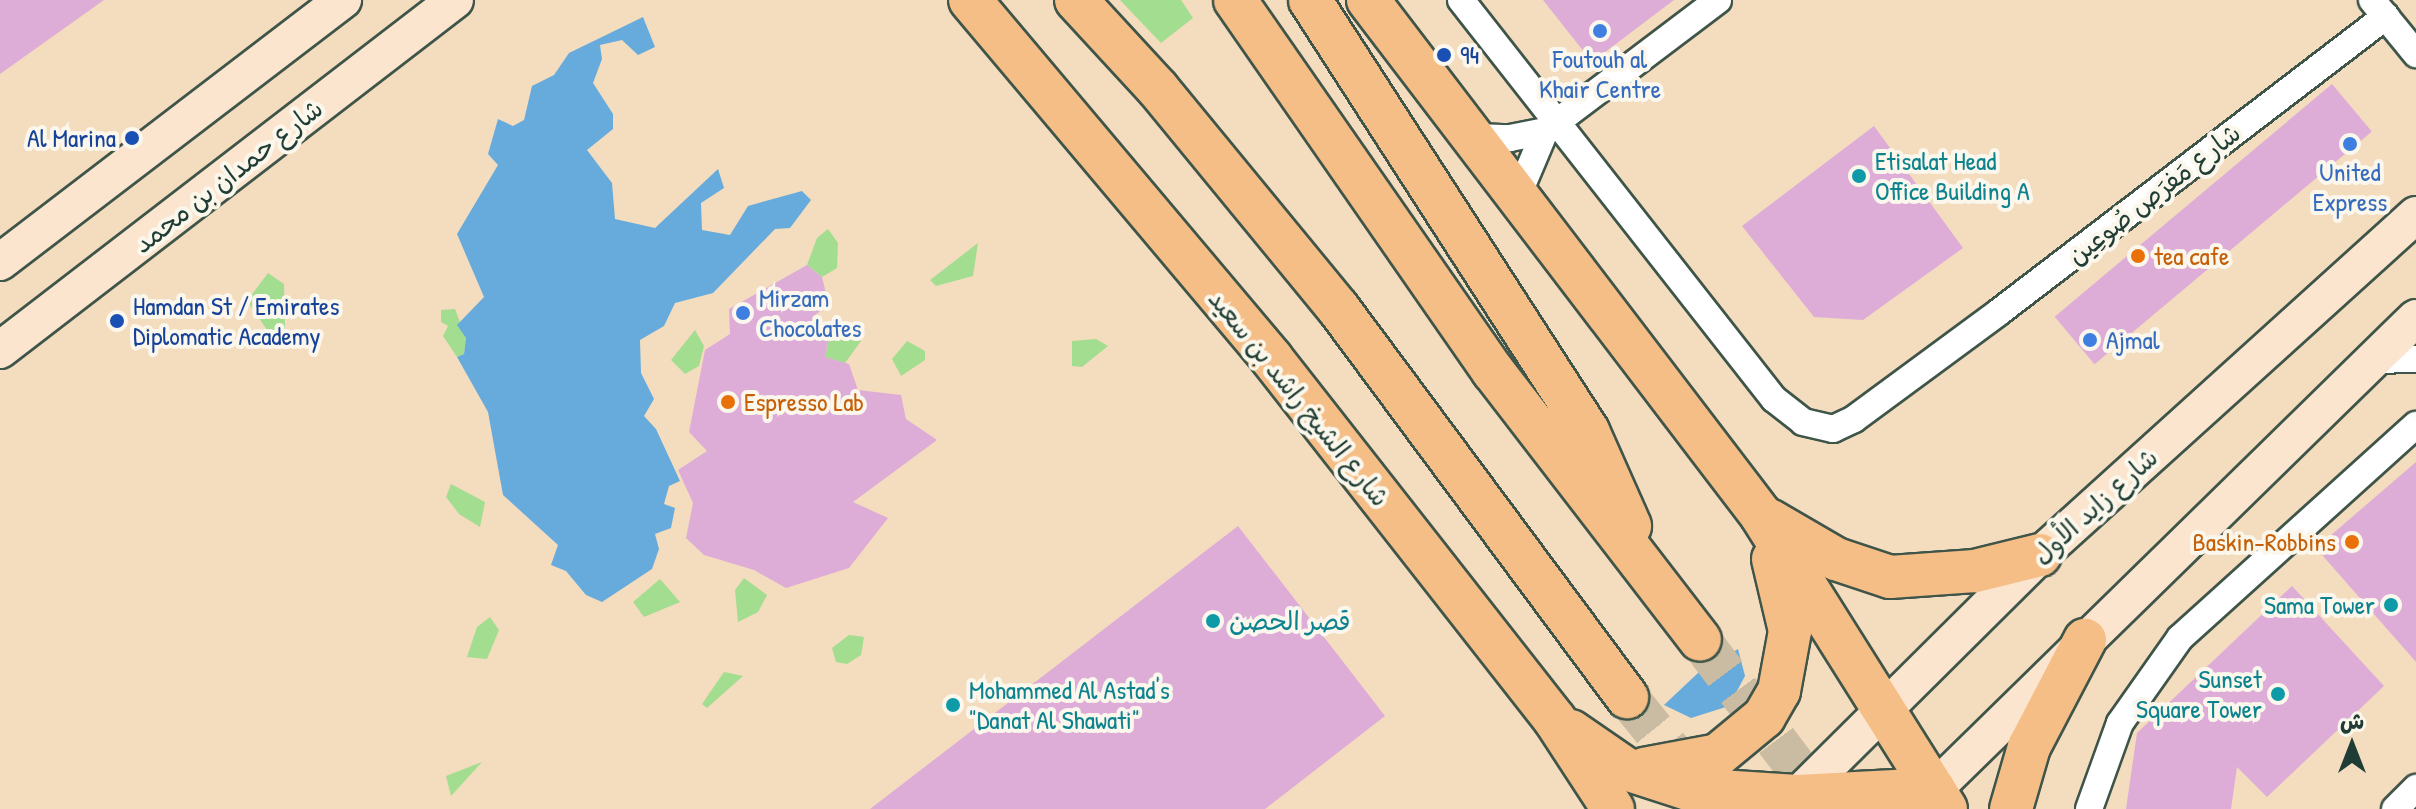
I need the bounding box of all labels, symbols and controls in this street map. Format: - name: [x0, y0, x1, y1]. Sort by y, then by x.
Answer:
- marker: Foutouh al Khair Centre: [1591, 22, 1609, 40]
- place label: 94: [1460, 39, 1479, 71]
- place label: Foutouh al Khair Centre: [1539, 43, 1661, 104]
- marker: 94: [1435, 46, 1453, 64]
- street label: شارع حمدان بن محمد: [127, 92, 329, 260]
- street label: شارع مَفرَص صُوعِين: [2061, 117, 2247, 271]
- place label: Al Marina: [27, 122, 116, 154]
- marker: Al Marina: [123, 129, 141, 147]
- marker: United Express: [2341, 135, 2359, 153]
- place label: Etisalat Head Office Building A: [1875, 145, 2030, 206]
- place label: United Express: [2313, 156, 2387, 218]
- marker: Etisalat Head Office Building A: [1850, 167, 1868, 185]
- place label: tea cafe: [2154, 240, 2229, 272]
- marker: tea cafe: [2129, 247, 2147, 265]
- place label: Mirzam Chocolates: [759, 282, 862, 344]
- street label: شارع الشيخ راشد بن سعيد: [1202, 283, 1396, 513]
- place label: Hamdan St / Emirates Diplomatic Academy: [133, 290, 339, 352]
- marker: Mirzam Chocolates: [734, 304, 752, 322]
- marker: Hamdan St / Emirates Diplomatic Academy: [108, 312, 126, 330]
- place label: Ajmal: [2106, 324, 2160, 356]
- marker: Ajmal: [2081, 331, 2099, 349]
- place label: Espresso Lab: [744, 386, 864, 418]
- marker: Espresso Lab: [719, 393, 737, 411]
- street label: شارع زايد الأول: [2026, 442, 2164, 570]
- place label: Baskin-Robbins: [2192, 526, 2336, 558]
- marker: Baskin-Robbins: [2343, 533, 2361, 551]
- place label: Sama Tower: [2264, 589, 2375, 621]
- marker: Sama Tower: [2382, 596, 2400, 614]
- place label: قصر الحصن: [1229, 605, 1350, 637]
- marker: قصر الحصن: [1204, 612, 1222, 630]
- place label: Sunset Square Tower: [2136, 663, 2262, 724]
- place label: Mohammed Al Astad's "Danat Al Shawati": [969, 674, 1170, 736]
- marker: Sunset Square Tower: [2269, 685, 2287, 703]
- marker: Mohammed Al Astad's "Danat Al Shawati": [944, 696, 962, 714]
- north arrow: [2312, 705, 2392, 785]
- text: ش: [2340, 706, 2364, 736]

